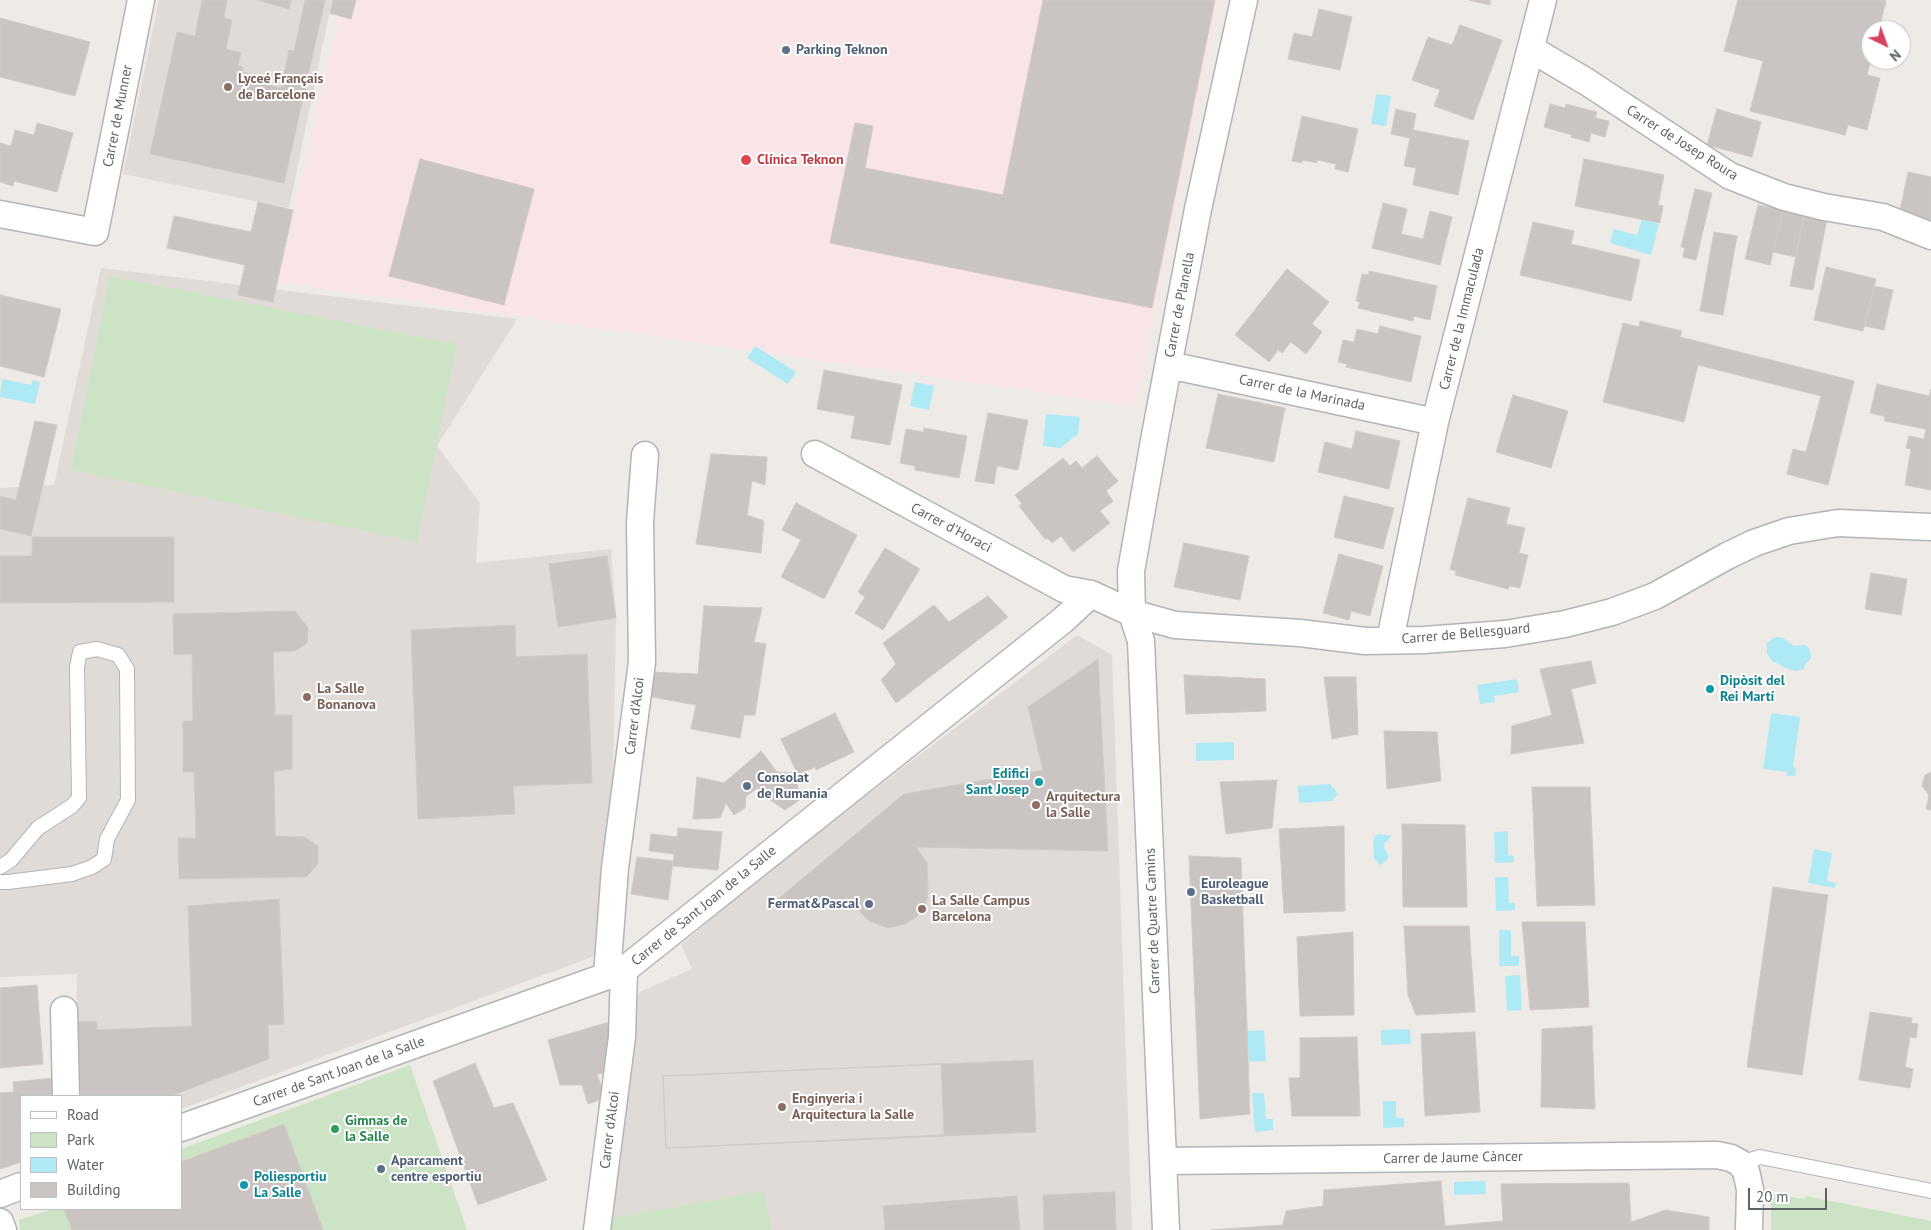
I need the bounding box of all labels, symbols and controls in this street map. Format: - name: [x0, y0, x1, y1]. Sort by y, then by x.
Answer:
- north arrow: [1861, 20, 1911, 70]
- place label: Parking Teknon: [796, 42, 888, 58]
- marker: Parking Teknon: [780, 44, 792, 56]
- text: N: [1886, 46, 1905, 65]
- street label: Carrer de Munner: [100, 63, 136, 169]
- place label: Lyceé Français de Barcelone: [238, 71, 323, 104]
- marker: Lyceé Français de Barcelone: [222, 81, 234, 93]
- street label: Carrer de Josep Roura: [1623, 102, 1741, 184]
- place label: Clínica Teknon: [757, 152, 844, 168]
- marker: Clínica Teknon: [739, 153, 753, 167]
- street label: Carrer de la Immaculada: [1436, 246, 1488, 392]
- street label: Carrer de Planella: [1162, 251, 1198, 359]
- street label: Carrer de la Marinada: [1237, 371, 1367, 415]
- street label: Carrer d'Horaci: [908, 500, 994, 556]
- street label: Carrer de Bellesguard: [1401, 620, 1531, 648]
- place label: Dipòsit del Rei Martí: [1720, 673, 1785, 706]
- street label: Carrer d'Alcoi: [622, 676, 648, 756]
- place label: La Salle Bonanova: [317, 681, 376, 714]
- marker: Dipòsit del Rei Martí: [1704, 683, 1716, 695]
- marker: La Salle Bonanova: [301, 691, 313, 703]
- place label: Edifici Sant Josep: [966, 766, 1029, 799]
- place label: Consolat de Rumania: [757, 770, 828, 802]
- marker: Edifici Sant Josep: [1033, 776, 1045, 788]
- marker: Consolat de Rumania: [741, 780, 753, 792]
- place label: Arquitectura la Salle: [1046, 789, 1120, 822]
- marker: Arquitectura la Salle: [1030, 799, 1042, 811]
- street label: Carrer de Sant Joan de la Salle: [628, 842, 780, 970]
- street label: Carrer de Quatre Camins: [1142, 848, 1164, 994]
- place label: Euroleague Basketball: [1201, 876, 1269, 909]
- marker: Euroleague Basketball: [1185, 886, 1197, 898]
- place label: La Salle Campus Barcelona: [932, 893, 1030, 926]
- place label: Fermat&Pascal: [768, 896, 859, 912]
- marker: Fermat&Pascal: [863, 898, 875, 910]
- marker: La Salle Campus Barcelona: [916, 903, 928, 915]
- street label: Carrer de Sant Joan de la Salle: [251, 1033, 427, 1111]
- street label: Carrer d'Alcoi: [597, 1090, 623, 1170]
- place label: Enginyeria i Arquitectura la Salle: [792, 1091, 914, 1124]
- legend: [20, 1095, 182, 1210]
- marker: Enginyeria i Arquitectura la Salle: [776, 1101, 788, 1113]
- text: Road: [67, 1105, 99, 1124]
- place label: Gimnas de la Salle: [345, 1113, 407, 1146]
- marker: Gimnas de la Salle: [329, 1123, 341, 1135]
- text: Park: [67, 1130, 95, 1149]
- street label: Carrer de Jaume Càncer: [1383, 1148, 1523, 1168]
- place label: Aparcament centre esportiu: [391, 1153, 482, 1186]
- text: Water: [67, 1155, 104, 1174]
- marker: Aparcament centre esportiu: [375, 1163, 387, 1175]
- place label: Poliesportiu La Salle: [254, 1169, 327, 1202]
- scale bar: [1751, 1178, 1830, 1210]
- marker: Poliesportiu La Salle: [238, 1179, 250, 1191]
- text: Building: [67, 1180, 121, 1199]
- text: 20 m: [1756, 1187, 1789, 1206]

